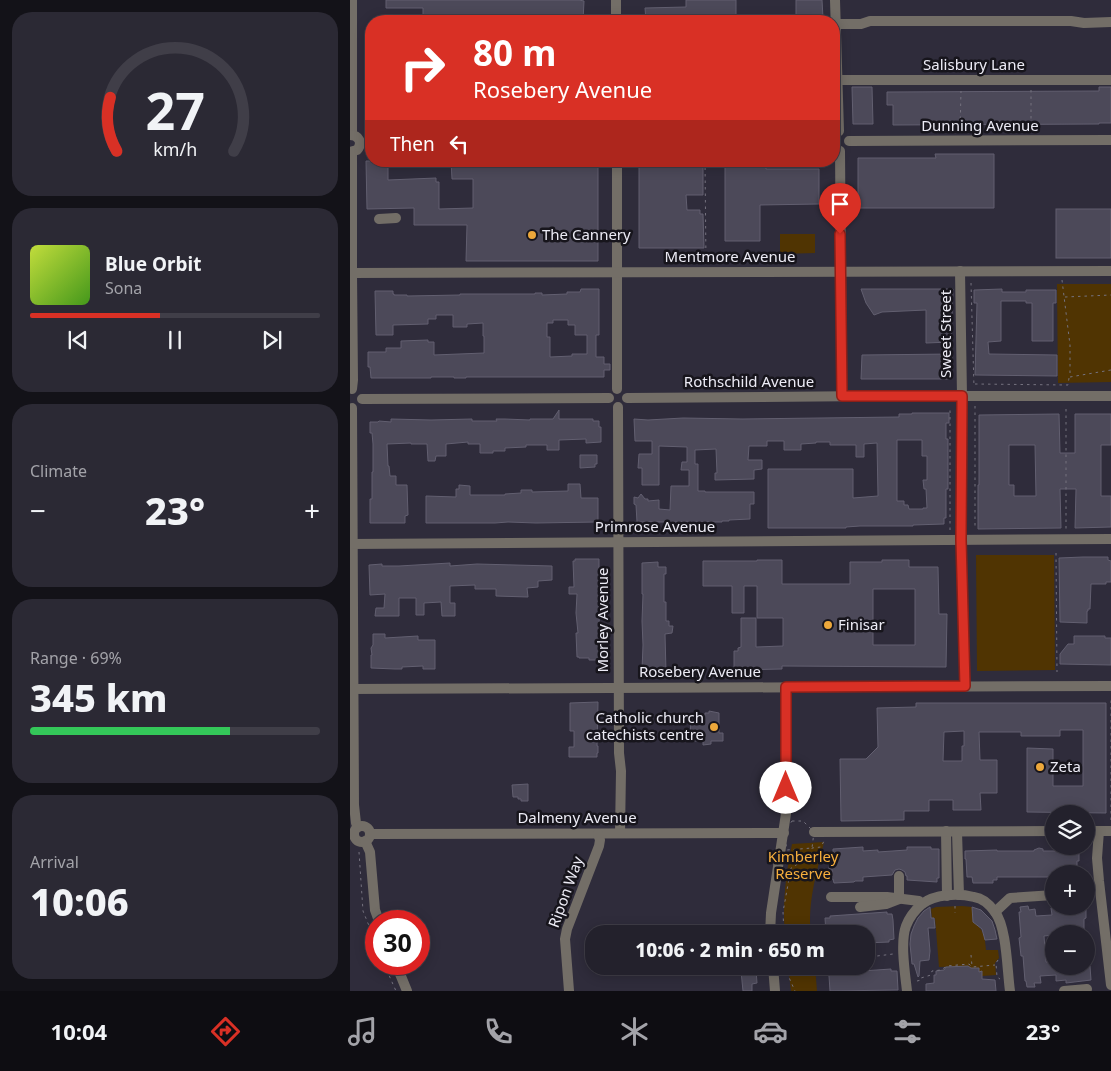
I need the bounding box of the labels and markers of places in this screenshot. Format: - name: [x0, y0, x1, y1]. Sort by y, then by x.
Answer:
- pin: [819, 183, 861, 234]
- place label: The Cannery: [542, 224, 631, 244]
- marker: The Cannery: [526, 229, 538, 241]
- place label: Finisar: [838, 614, 885, 634]
- marker: Finisar: [822, 619, 834, 631]
- place label: Catholic church catechists centre: [586, 707, 704, 744]
- marker: Catholic church catechists centre: [708, 721, 720, 733]
- place label: Zeta: [1050, 756, 1081, 776]
- marker: Zeta: [1034, 761, 1046, 773]

